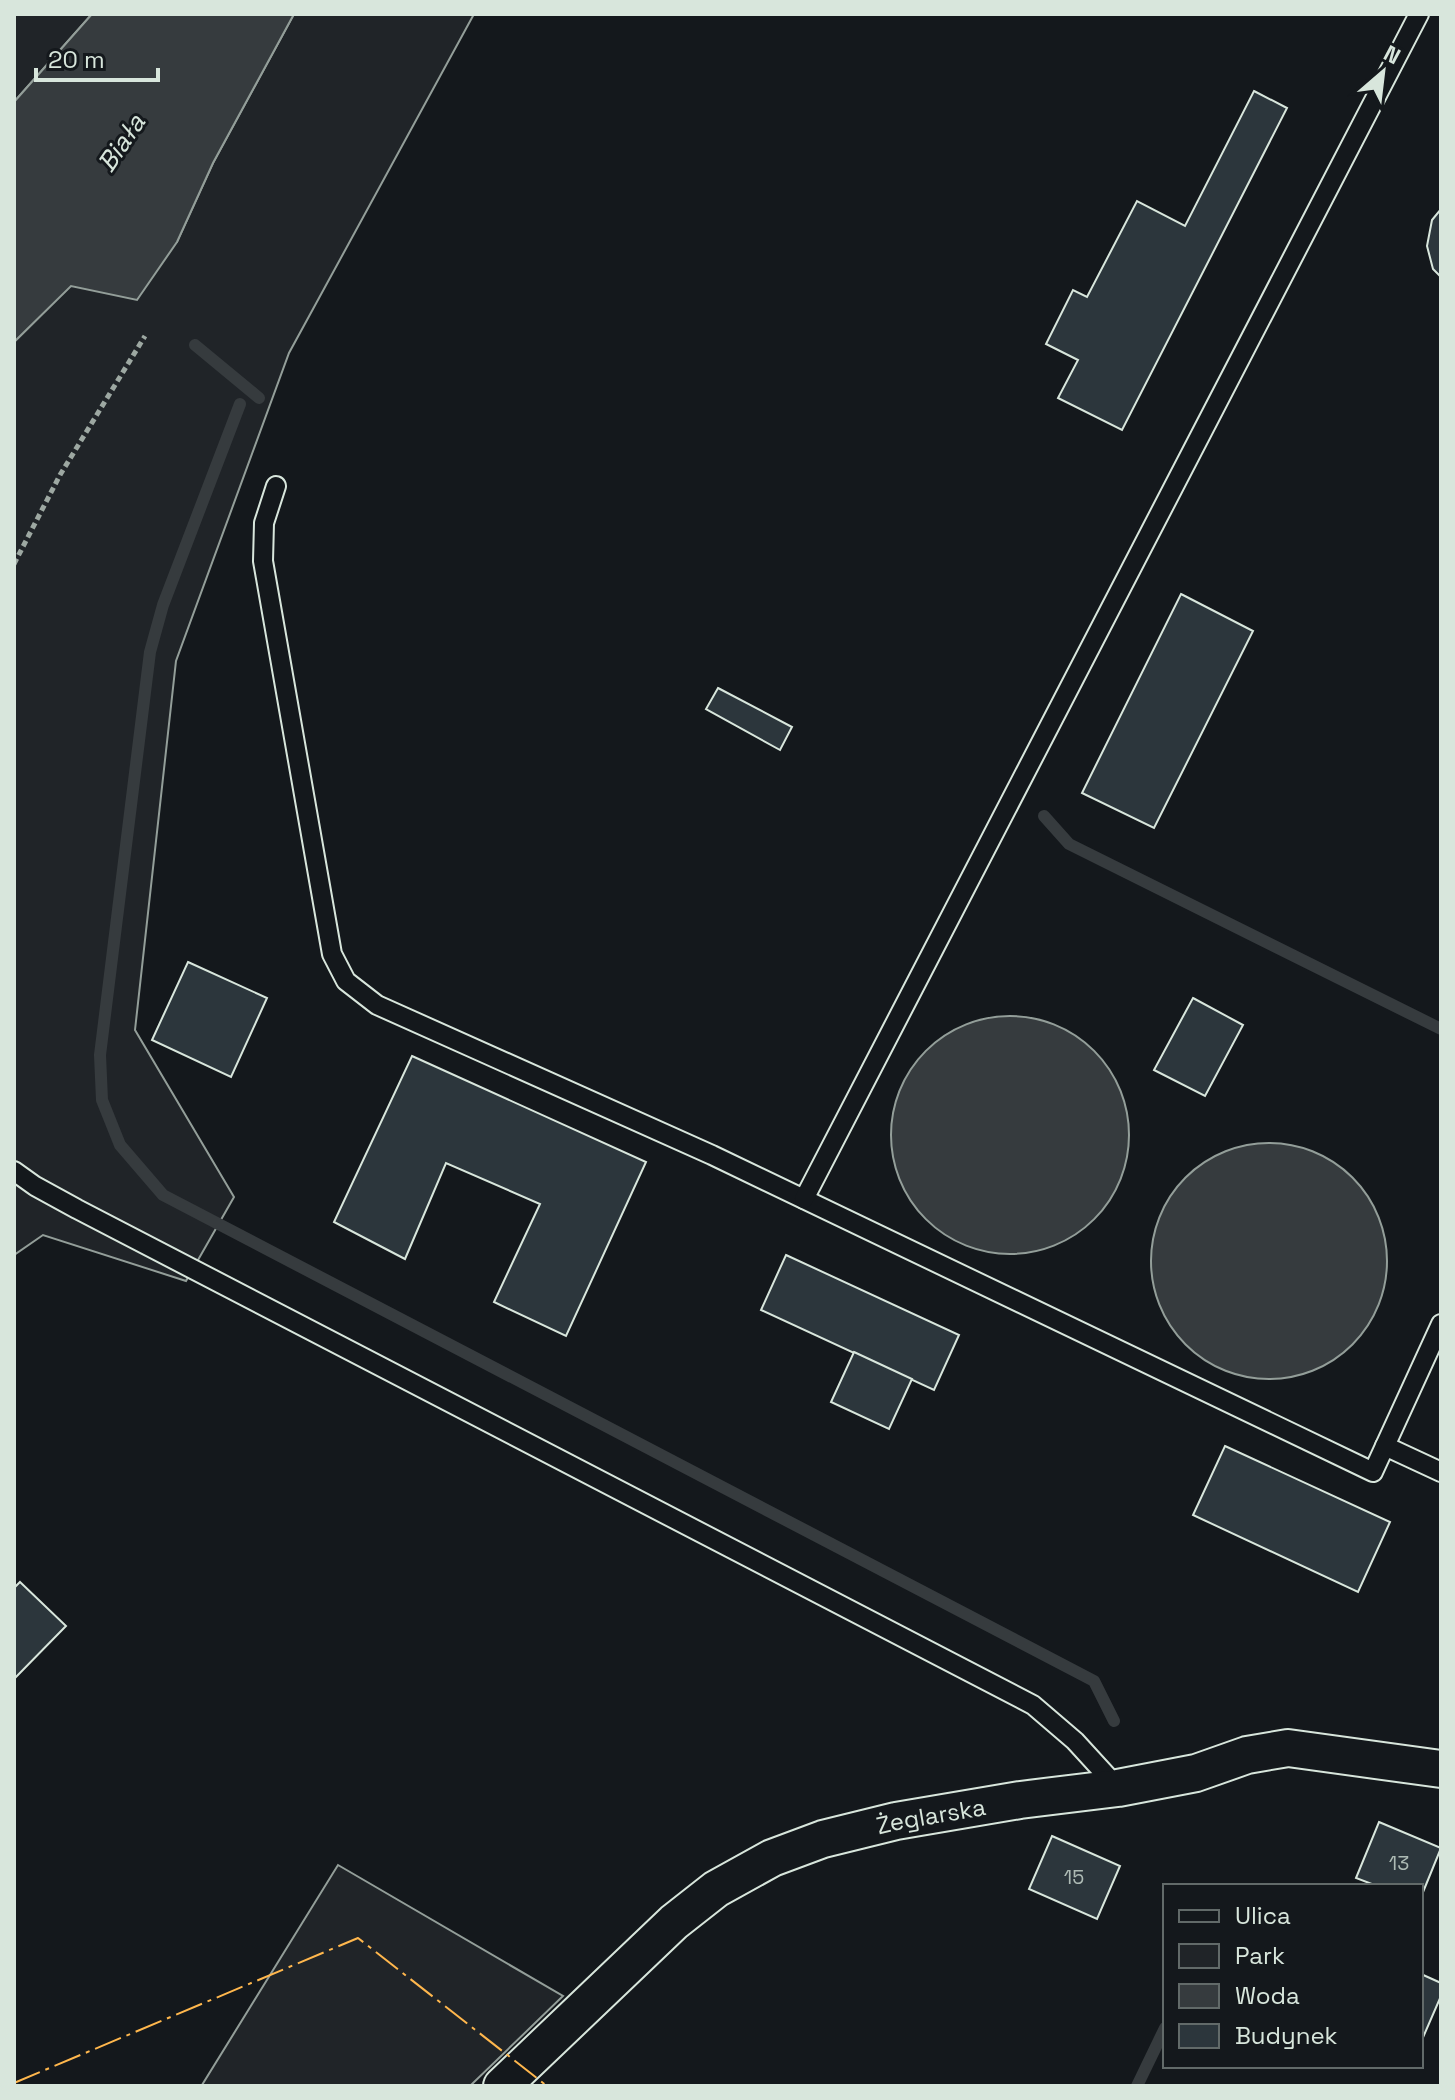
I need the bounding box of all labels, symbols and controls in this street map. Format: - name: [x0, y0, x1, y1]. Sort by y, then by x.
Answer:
- scale bar: [36, 32, 158, 82]
- north arrow: [1343, 32, 1423, 112]
- text: N: [1379, 39, 1405, 70]
- text: 20 m: [48, 44, 105, 75]
- water label: Biała: [89, 107, 153, 179]
- street label: Żeglarska: [873, 1791, 988, 1841]
- house number: 13: [1389, 1850, 1409, 1876]
- house number: 15: [1064, 1864, 1084, 1890]
- legend: [1163, 1884, 1423, 2068]
- text: Ulica: [1235, 1900, 1291, 1931]
- text: Park: [1235, 1940, 1285, 1971]
- text: Woda: [1235, 1980, 1300, 2011]
- text: Budynek: [1235, 2020, 1338, 2051]

